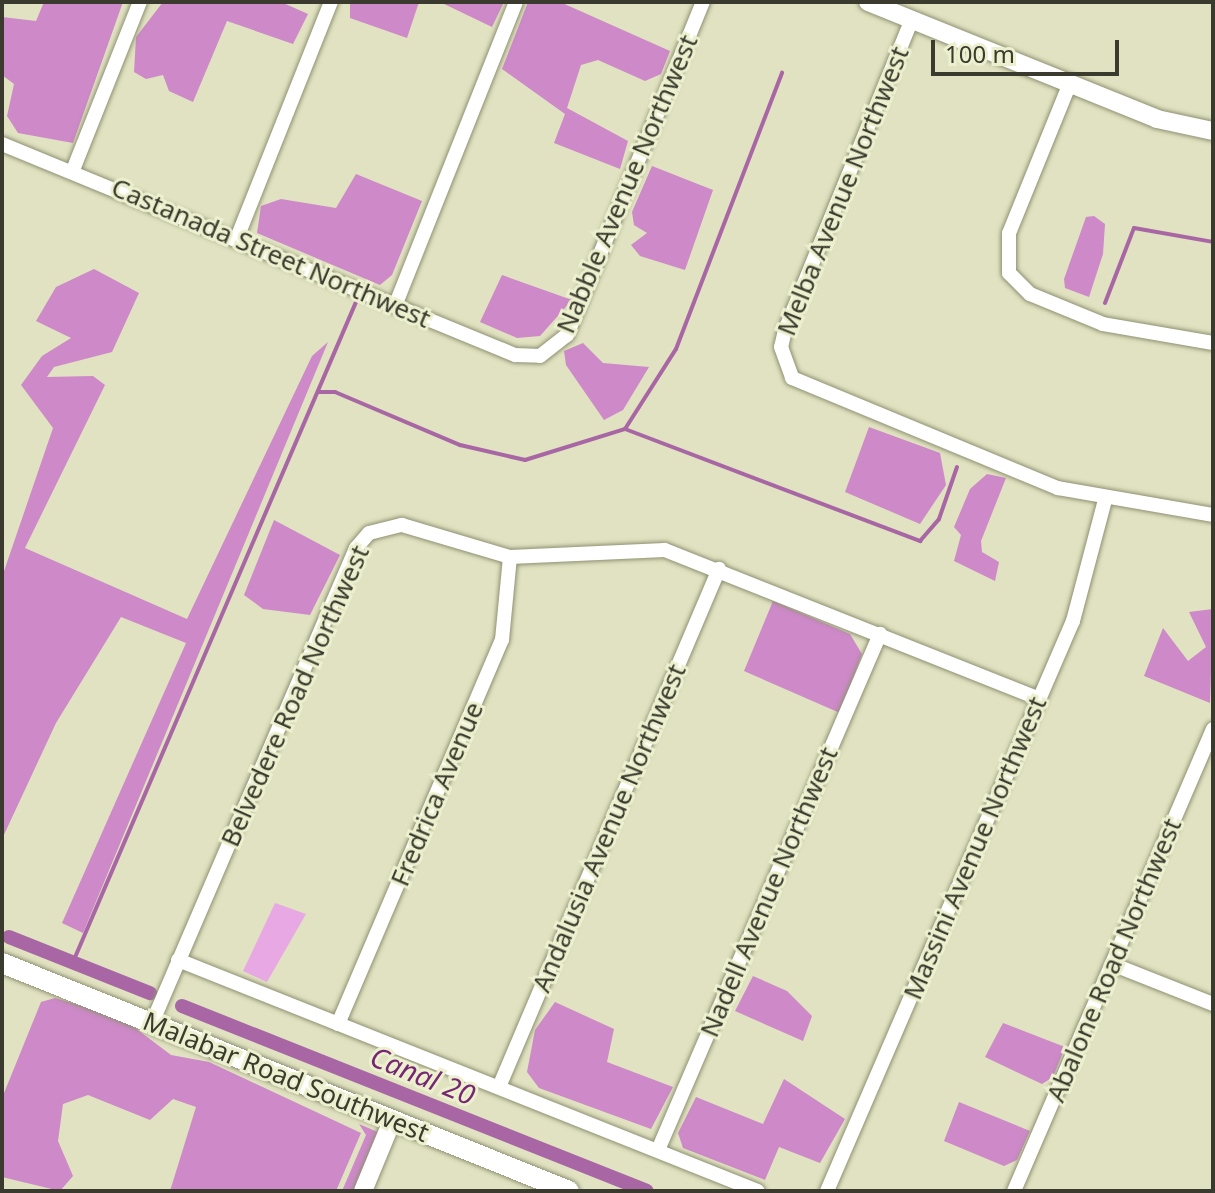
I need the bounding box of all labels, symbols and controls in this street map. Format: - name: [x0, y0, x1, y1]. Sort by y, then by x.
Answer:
- scale bar: [935, 24, 1123, 74]
- street label: Nabble Avenue Northwest: [550, 30, 704, 338]
- text: 100 m: [945, 37, 1015, 70]
- street label: Melba Avenue Northwest: [771, 42, 915, 340]
- street label: Castanada Street Northwest: [107, 172, 435, 334]
- street label: Belvedere Road Northwest: [214, 541, 376, 851]
- street label: Andalusia Avenue Northwest: [526, 659, 692, 997]
- street label: Massini Avenue Northwest: [897, 692, 1053, 1004]
- street label: Fredrica Avenue: [384, 697, 490, 891]
- street label: Nadell Avenue Northwest: [694, 742, 844, 1042]
- street label: Abalone Road Northwest: [1040, 814, 1188, 1106]
- street label: Malabar Road Southwest: [139, 1005, 433, 1149]
- water label: Canal 20: [366, 1039, 480, 1111]

